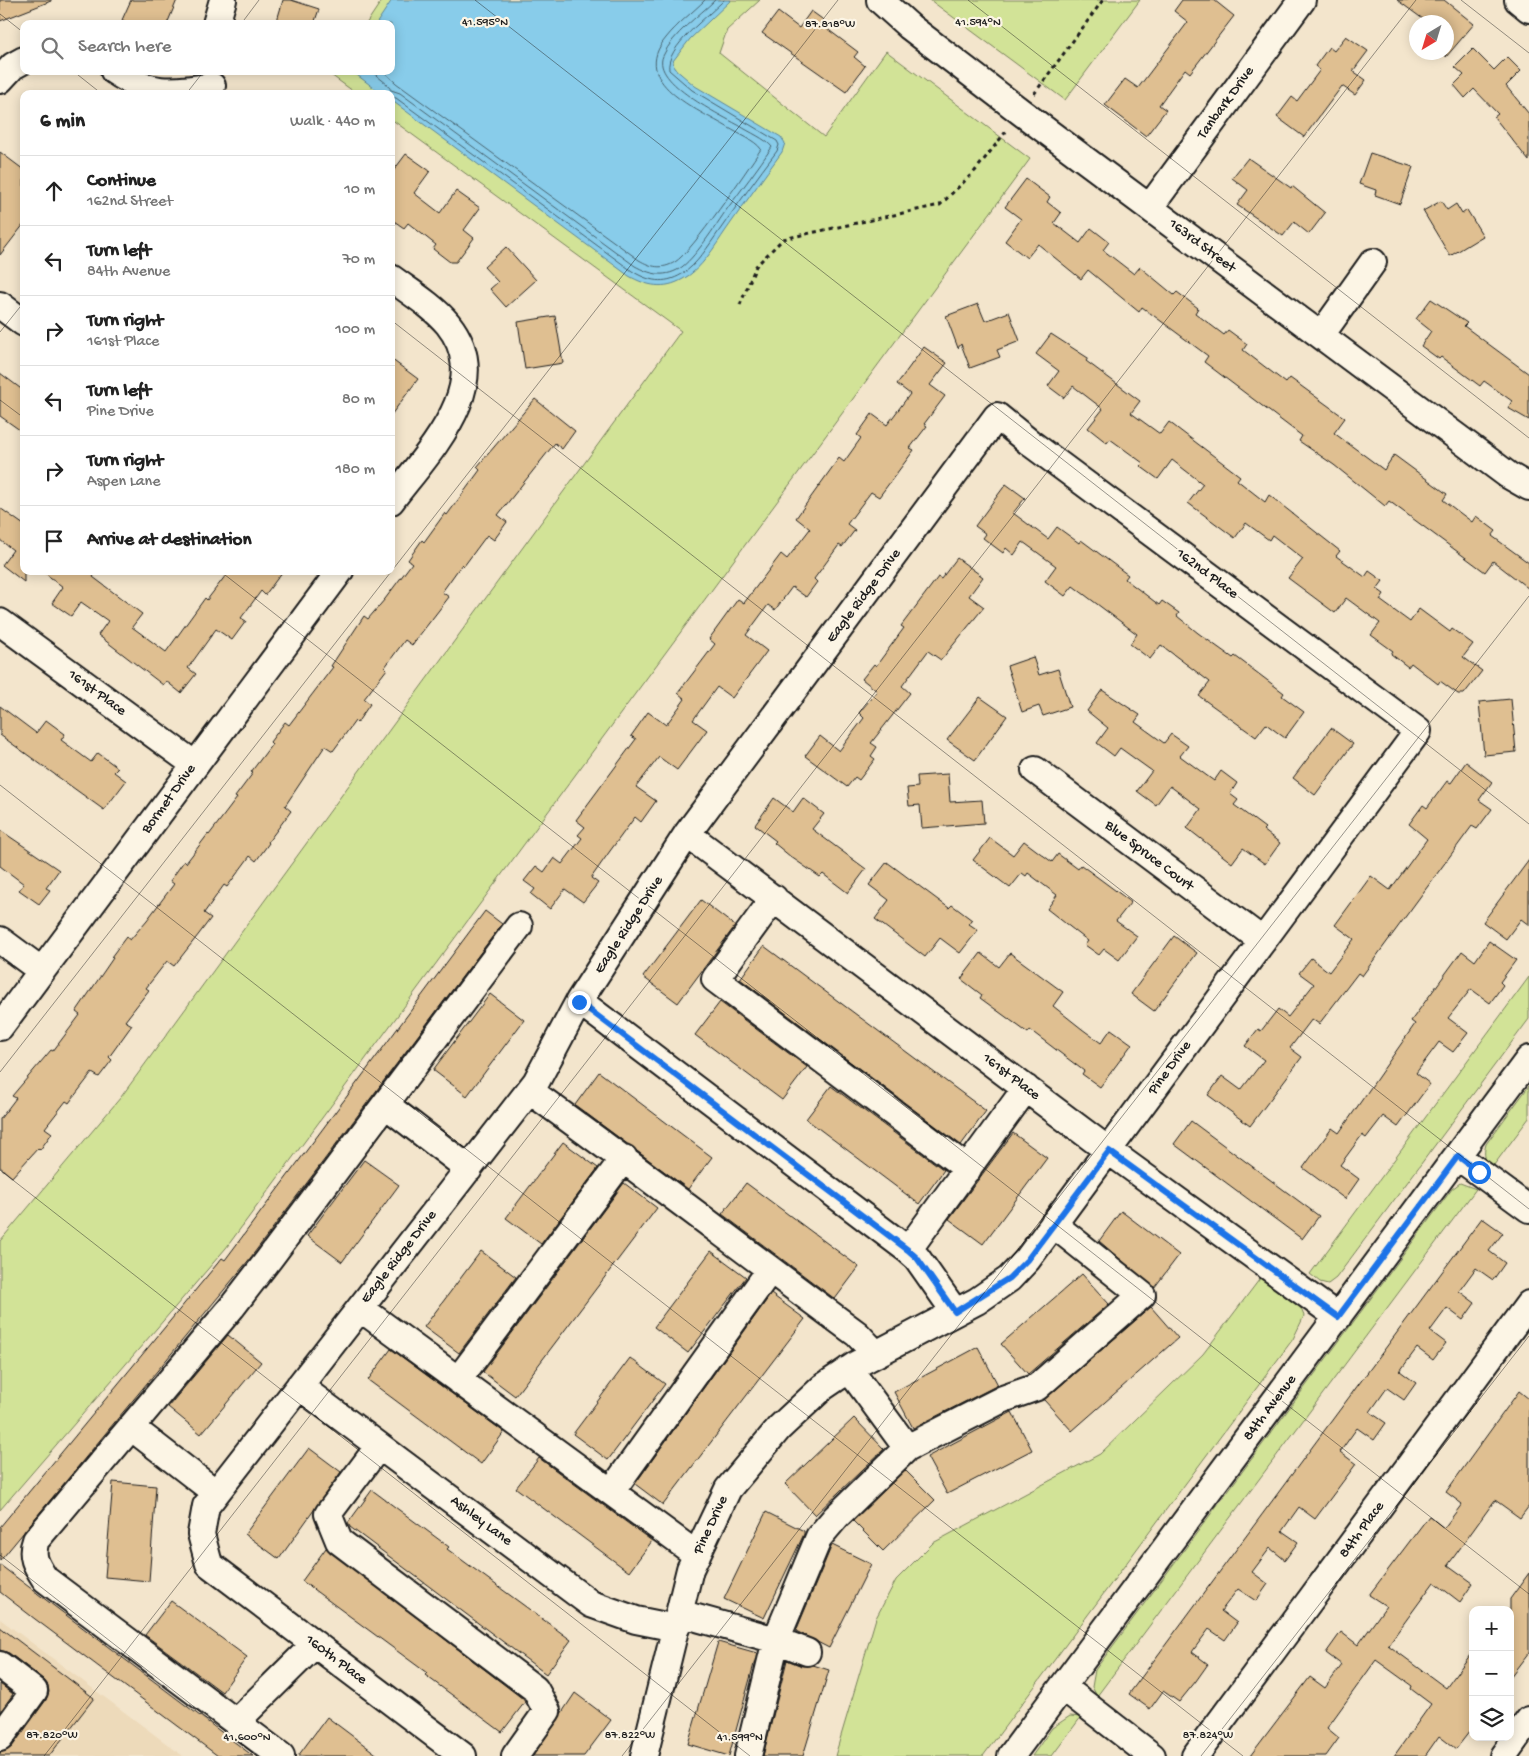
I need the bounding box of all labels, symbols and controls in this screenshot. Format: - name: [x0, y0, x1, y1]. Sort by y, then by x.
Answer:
- north arrow: [1409, 15, 1454, 60]
- text: 41.595°N: [462, 16, 508, 30]
- text: 41.594°N: [955, 16, 1001, 30]
- text: 87.818°W: [805, 18, 855, 32]
- search box: [20, 20, 395, 75]
- icon: search: [38, 34, 66, 62]
- text: Search here: [78, 36, 172, 59]
- street label: Tanbark Drive: [1193, 63, 1259, 144]
- text: 6 min: [40, 110, 85, 135]
- text: Walk · 440 m: [290, 113, 375, 132]
- text: Continue: [87, 170, 156, 193]
- icon: ahead: [40, 177, 68, 205]
- text: 10 m: [344, 181, 375, 200]
- text: 162nd Street: [87, 193, 173, 212]
- street label: 163rd Street: [1164, 214, 1240, 278]
- text: Turn left: [87, 240, 151, 263]
- icon: left: [40, 247, 68, 275]
- text: 70 m: [342, 251, 375, 270]
- text: 84th Avenue: [87, 263, 170, 282]
- text: Turn right: [87, 310, 163, 333]
- icon: right: [40, 317, 68, 345]
- text: 100 m: [335, 321, 375, 340]
- text: 161st Place: [87, 333, 159, 352]
- text: Turn left: [87, 380, 151, 403]
- icon: left: [40, 387, 68, 415]
- text: 80 m: [342, 391, 375, 410]
- text: Pine Drive: [87, 403, 154, 422]
- text: Turn right: [87, 450, 163, 473]
- icon: right: [40, 457, 68, 485]
- text: 180 m: [336, 461, 375, 480]
- text: Aspen Lane: [87, 473, 160, 492]
- icon: arrive: [40, 527, 68, 555]
- text: Arrive at destination: [87, 529, 251, 552]
- street label: 162nd Place: [1172, 544, 1242, 603]
- street label: Eagle Ridge Drive: [823, 545, 905, 647]
- street label: 161st Place: [64, 665, 130, 720]
- street label: Bormet Drive: [137, 761, 200, 838]
- street label: Blue Spruce Court: [1100, 816, 1199, 896]
- street label: Eagle Ridge Drive: [591, 872, 668, 977]
- route end: [568, 991, 591, 1014]
- street label: Pine Drive: [1144, 1037, 1196, 1099]
- street label: 161st Place: [978, 1049, 1044, 1105]
- route start: [1468, 1161, 1491, 1184]
- street label: Eagle Ridge Drive: [357, 1207, 441, 1307]
- street label: 84th Avenue: [1239, 1371, 1301, 1445]
- street label: Ashley Lane: [446, 1492, 516, 1550]
- street label: Pine Drive: [689, 1493, 733, 1558]
- street label: 84th Place: [1335, 1498, 1389, 1562]
- map controls: [1469, 1606, 1514, 1741]
- button: +: [1469, 1606, 1514, 1651]
- street label: 160th Place: [301, 1630, 371, 1689]
- button: −: [1469, 1651, 1514, 1696]
- button: layers: [1469, 1696, 1514, 1741]
- text: 87.820°W: [26, 1729, 78, 1743]
- text: 87.822°W: [605, 1729, 655, 1743]
- text: 87.824°W: [1183, 1729, 1233, 1743]
- text: 41.600°N: [223, 1731, 271, 1745]
- text: 41.599°N: [717, 1731, 763, 1745]

